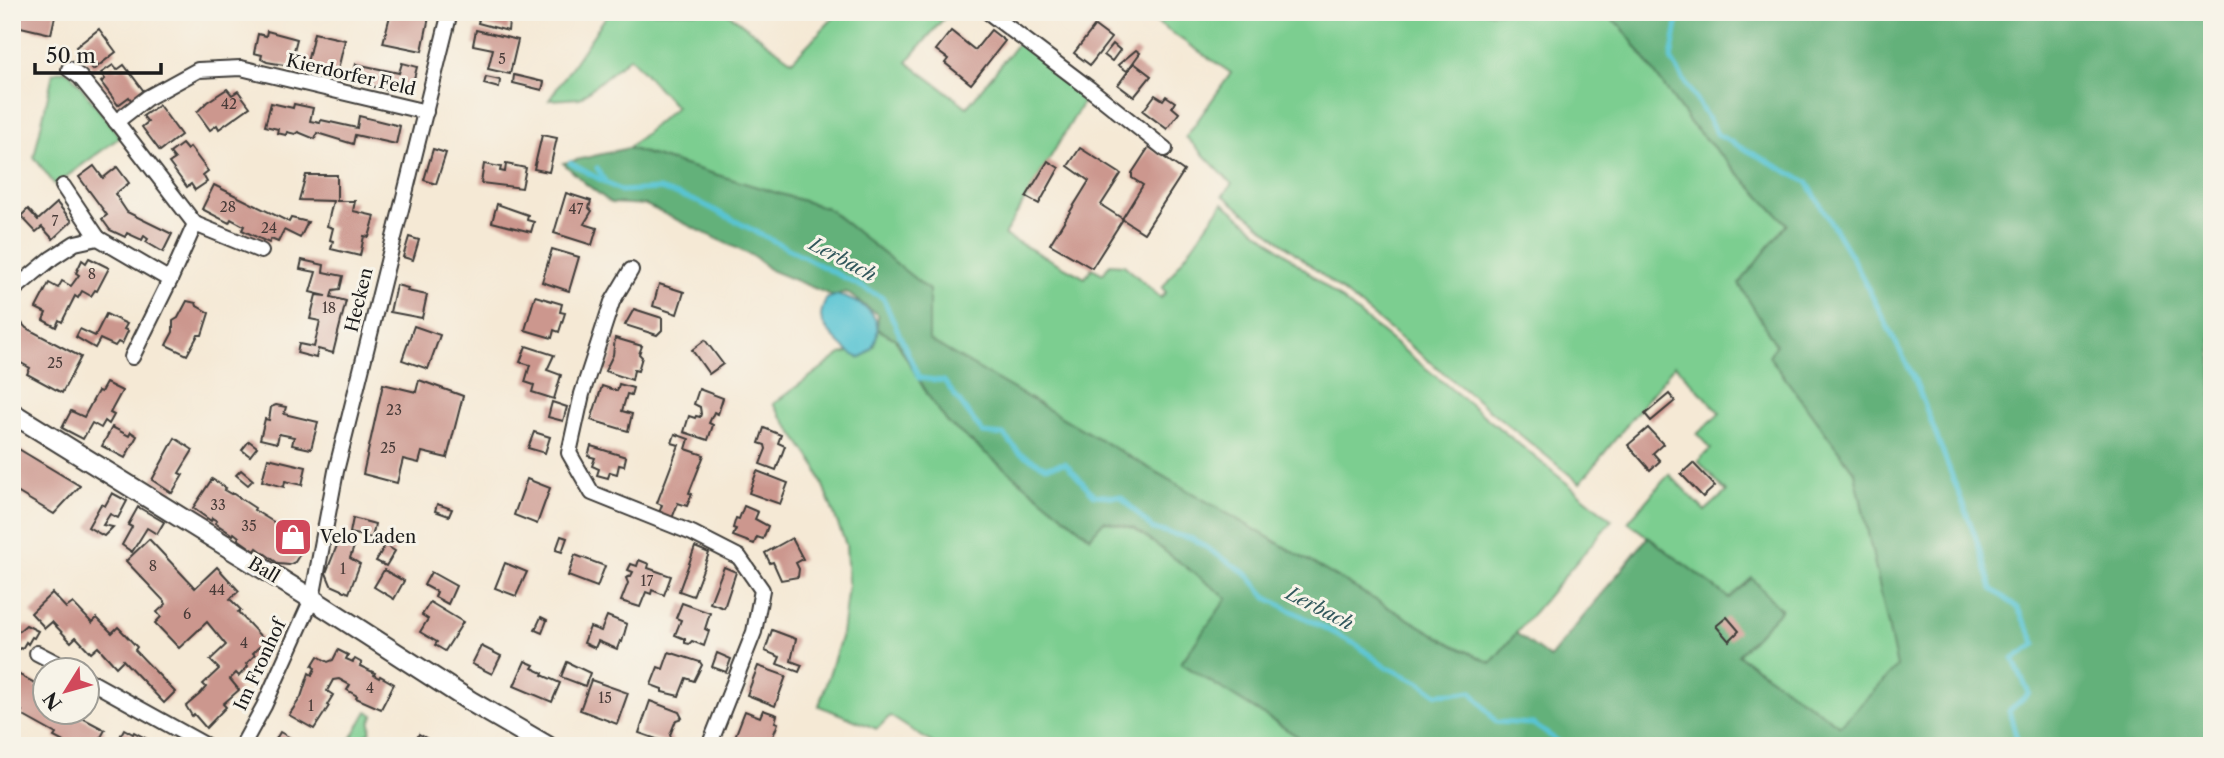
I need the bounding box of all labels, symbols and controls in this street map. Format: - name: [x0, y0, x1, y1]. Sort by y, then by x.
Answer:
- scale bar: [35, 32, 161, 76]
- text: 50 m: [46, 43, 96, 68]
- street label: Kierdorfer Feld: [284, 49, 418, 101]
- house number: 5: [498, 50, 506, 68]
- house number: 42: [221, 95, 237, 113]
- house number: 28: [220, 198, 236, 216]
- house number: 47: [569, 200, 584, 218]
- house number: 7: [52, 212, 59, 230]
- house number: 24: [261, 219, 277, 237]
- water label: Lerbach: [804, 231, 880, 287]
- house number: 8: [88, 265, 96, 283]
- street label: Hecken: [340, 266, 378, 334]
- house number: 18: [322, 299, 336, 317]
- house number: 25: [47, 354, 63, 372]
- house number: 23: [386, 401, 402, 419]
- house number: 25: [380, 439, 396, 457]
- house number: 33: [210, 496, 226, 514]
- shop icon: Velo Laden: [272, 516, 314, 558]
- house number: 35: [241, 517, 257, 535]
- place label: Velo Laden: [319, 526, 416, 548]
- street label: Ball: [244, 552, 284, 588]
- house number: 8: [149, 557, 157, 575]
- house number: 1: [340, 560, 346, 578]
- house number: 17: [641, 572, 653, 590]
- house number: 44: [209, 581, 225, 599]
- water label: Lerbach: [1281, 581, 1357, 635]
- house number: 6: [183, 605, 191, 623]
- street label: Im Fronhof: [229, 613, 292, 714]
- house number: 4: [240, 634, 248, 652]
- north arrow: [32, 656, 102, 726]
- house number: 4: [366, 679, 374, 697]
- text: N: [39, 687, 67, 714]
- house number: 15: [598, 689, 612, 707]
- house number: 1: [308, 697, 314, 715]

